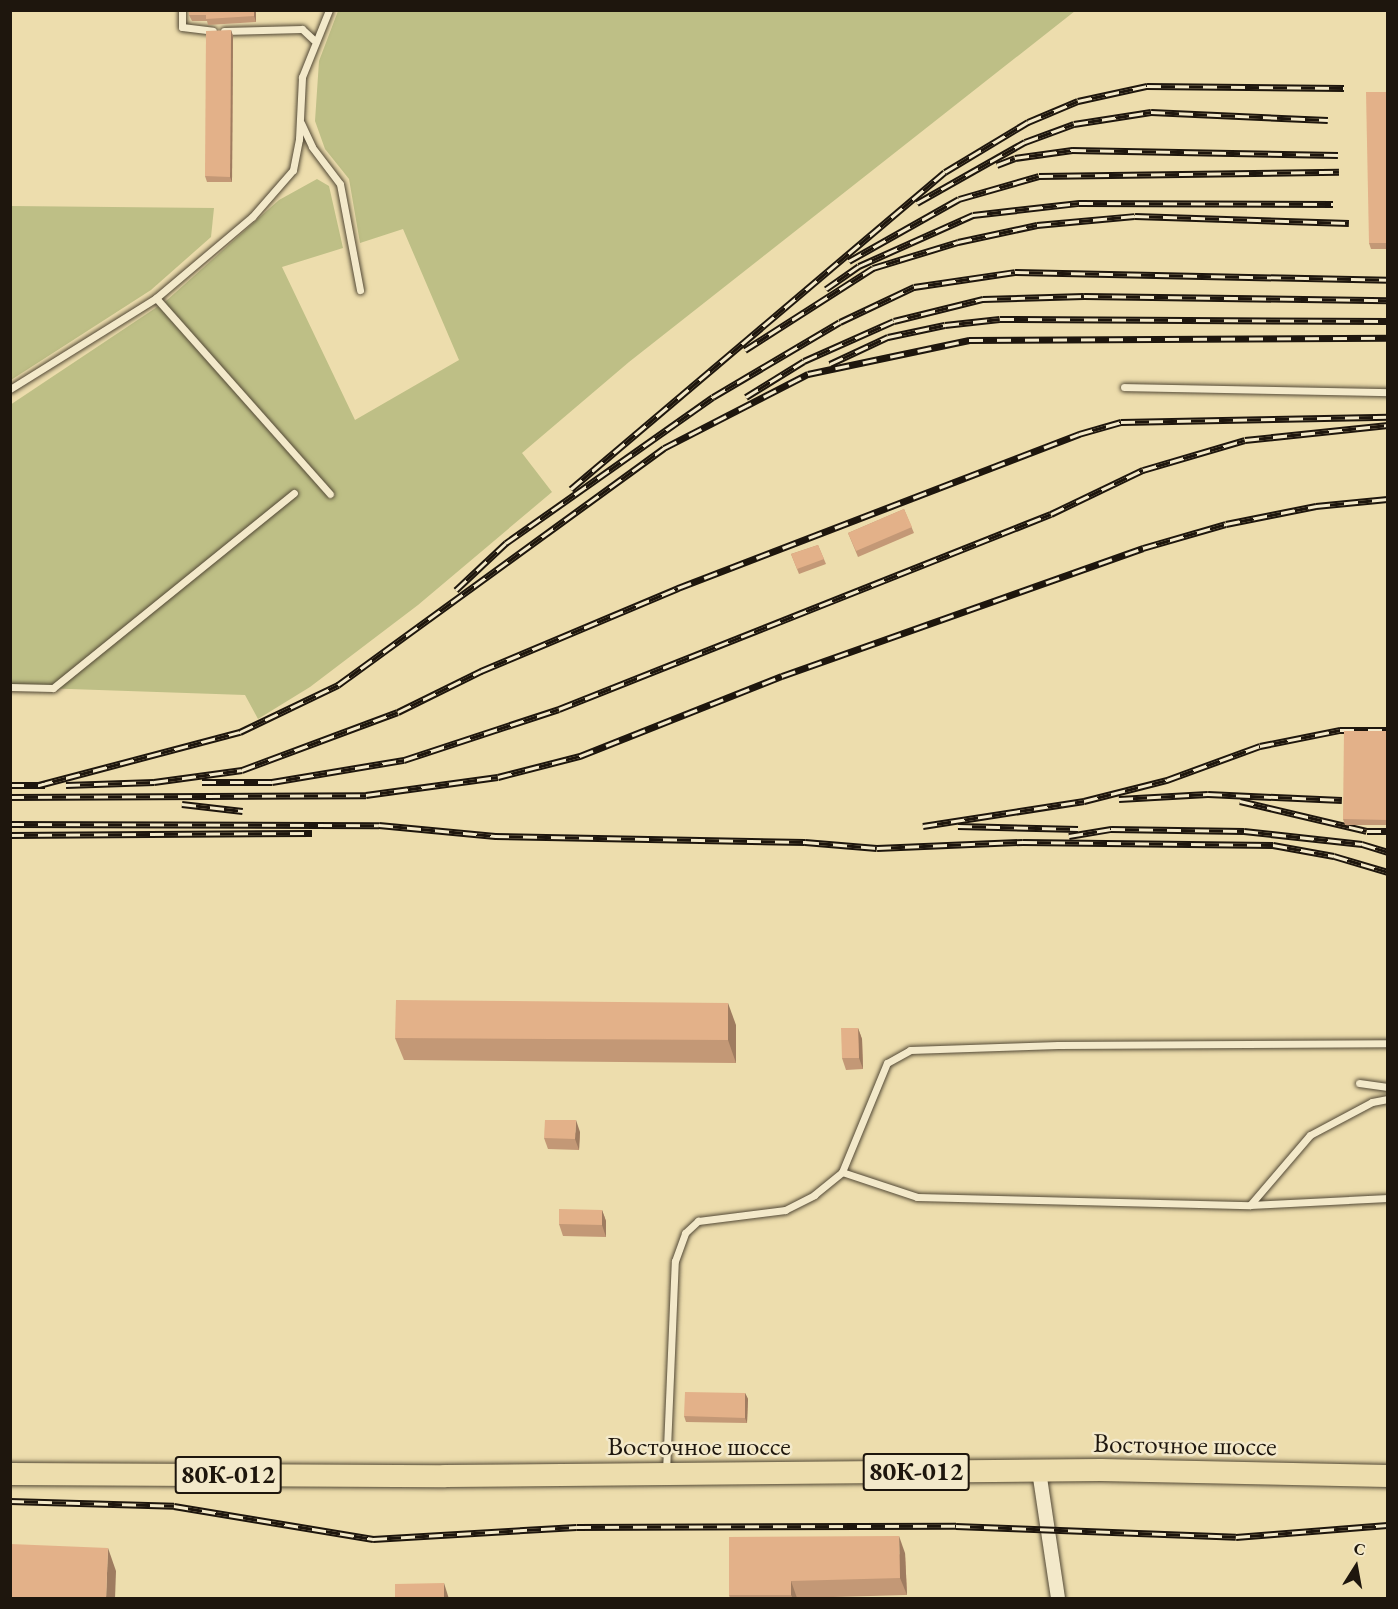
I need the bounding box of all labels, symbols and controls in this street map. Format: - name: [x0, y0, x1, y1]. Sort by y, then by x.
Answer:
- street label: Восточное шоссе: [1093, 1426, 1277, 1462]
- street label: Восточное шоссе: [607, 1430, 791, 1462]
- road number: 80К-012: [862, 1449, 970, 1495]
- road number: 80К-012: [174, 1452, 282, 1498]
- north arrow: [1326, 1537, 1386, 1597]
- text: С: [1352, 1537, 1367, 1560]

